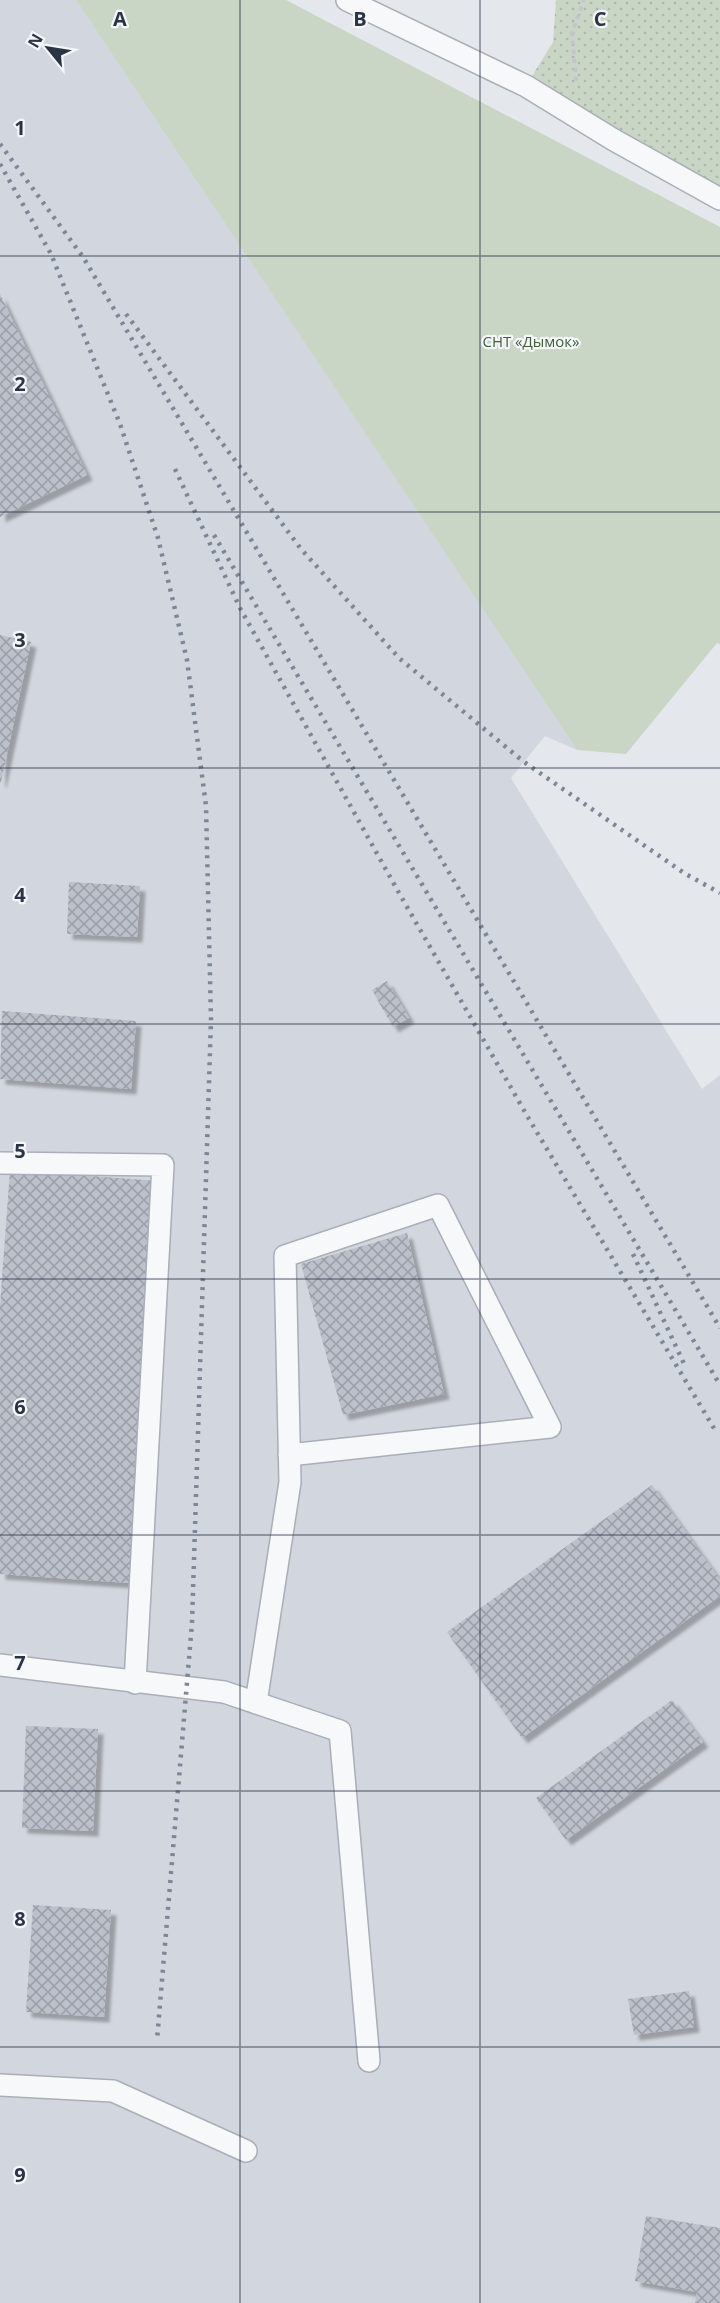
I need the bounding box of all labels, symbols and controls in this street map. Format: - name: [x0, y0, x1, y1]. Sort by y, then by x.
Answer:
- text: A: [113, 5, 127, 32]
- text: B: [353, 5, 367, 32]
- text: C: [594, 5, 607, 32]
- north arrow: [18, 18, 78, 78]
- text: N: [22, 29, 48, 52]
- text: 1: [14, 114, 26, 141]
- park label: СНТ «Дымок»: [482, 331, 580, 351]
- text: 2: [14, 370, 26, 397]
- text: 3: [14, 626, 26, 653]
- text: 4: [14, 881, 26, 908]
- text: 5: [14, 1137, 26, 1164]
- text: 6: [14, 1393, 26, 1420]
- text: 7: [14, 1649, 26, 1676]
- text: 8: [14, 1905, 26, 1932]
- text: 9: [14, 2161, 26, 2188]

